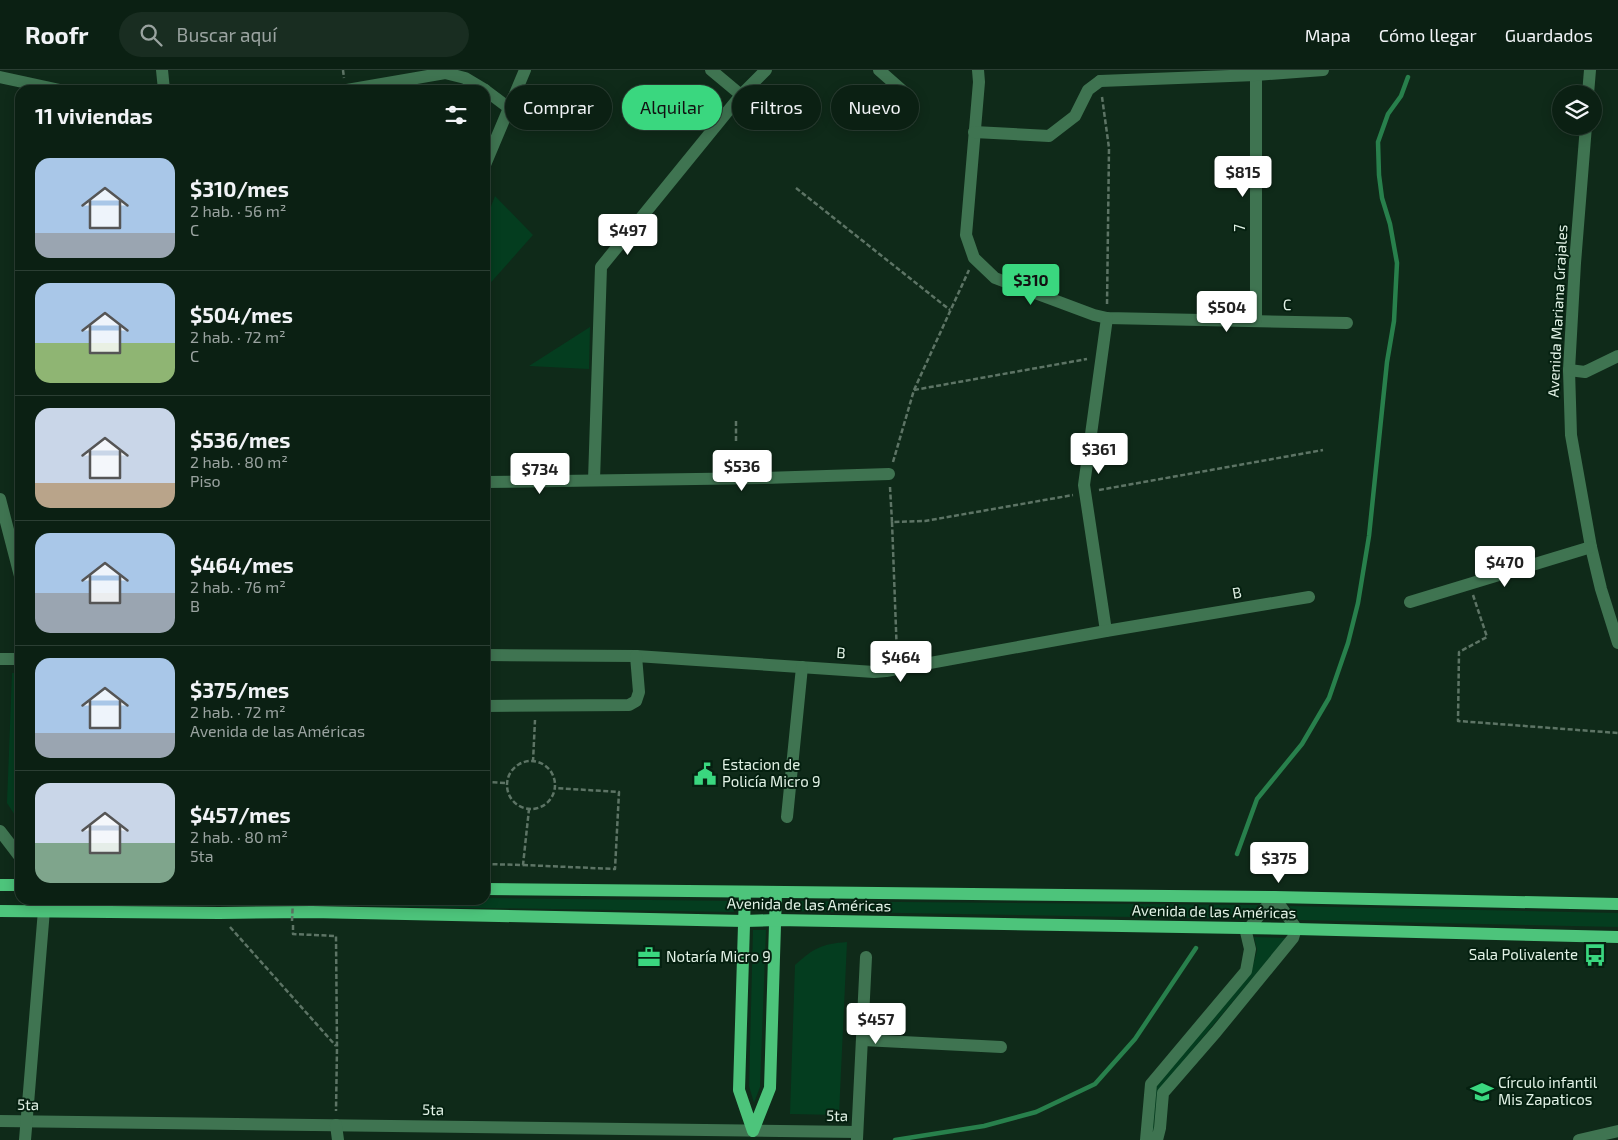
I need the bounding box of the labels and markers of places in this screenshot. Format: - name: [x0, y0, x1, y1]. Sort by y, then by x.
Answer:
- pin: $815: [1213, 156, 1273, 198]
- pin: $497: [598, 214, 658, 256]
- pin: $310: [1001, 264, 1061, 306]
- pin: $504: [1197, 290, 1257, 333]
- pin: $361: [1069, 432, 1129, 475]
- pin: $536: [712, 450, 772, 492]
- pin: $734: [510, 452, 570, 495]
- pin: $470: [1475, 546, 1535, 588]
- pin: $464: [871, 640, 931, 683]
- place label: Estacion de Policía Micro 9: [722, 755, 821, 790]
- public building icon: Estacion de Policía Micro 9: [692, 761, 718, 787]
- pin: $375: [1249, 842, 1309, 884]
- bus stop icon: Sala Polivalente: [1582, 942, 1608, 968]
- office icon: Notaría Micro 9: [636, 944, 662, 970]
- place label: Sala Polivalente: [1469, 945, 1578, 963]
- place label: Notaría Micro 9: [666, 947, 771, 965]
- pin: $457: [846, 1002, 906, 1045]
- place label: Círculo infantil Mis Zapaticos: [1498, 1073, 1598, 1108]
- school or university icon: Círculo infantil Mis Zapaticos: [1469, 1079, 1495, 1105]

